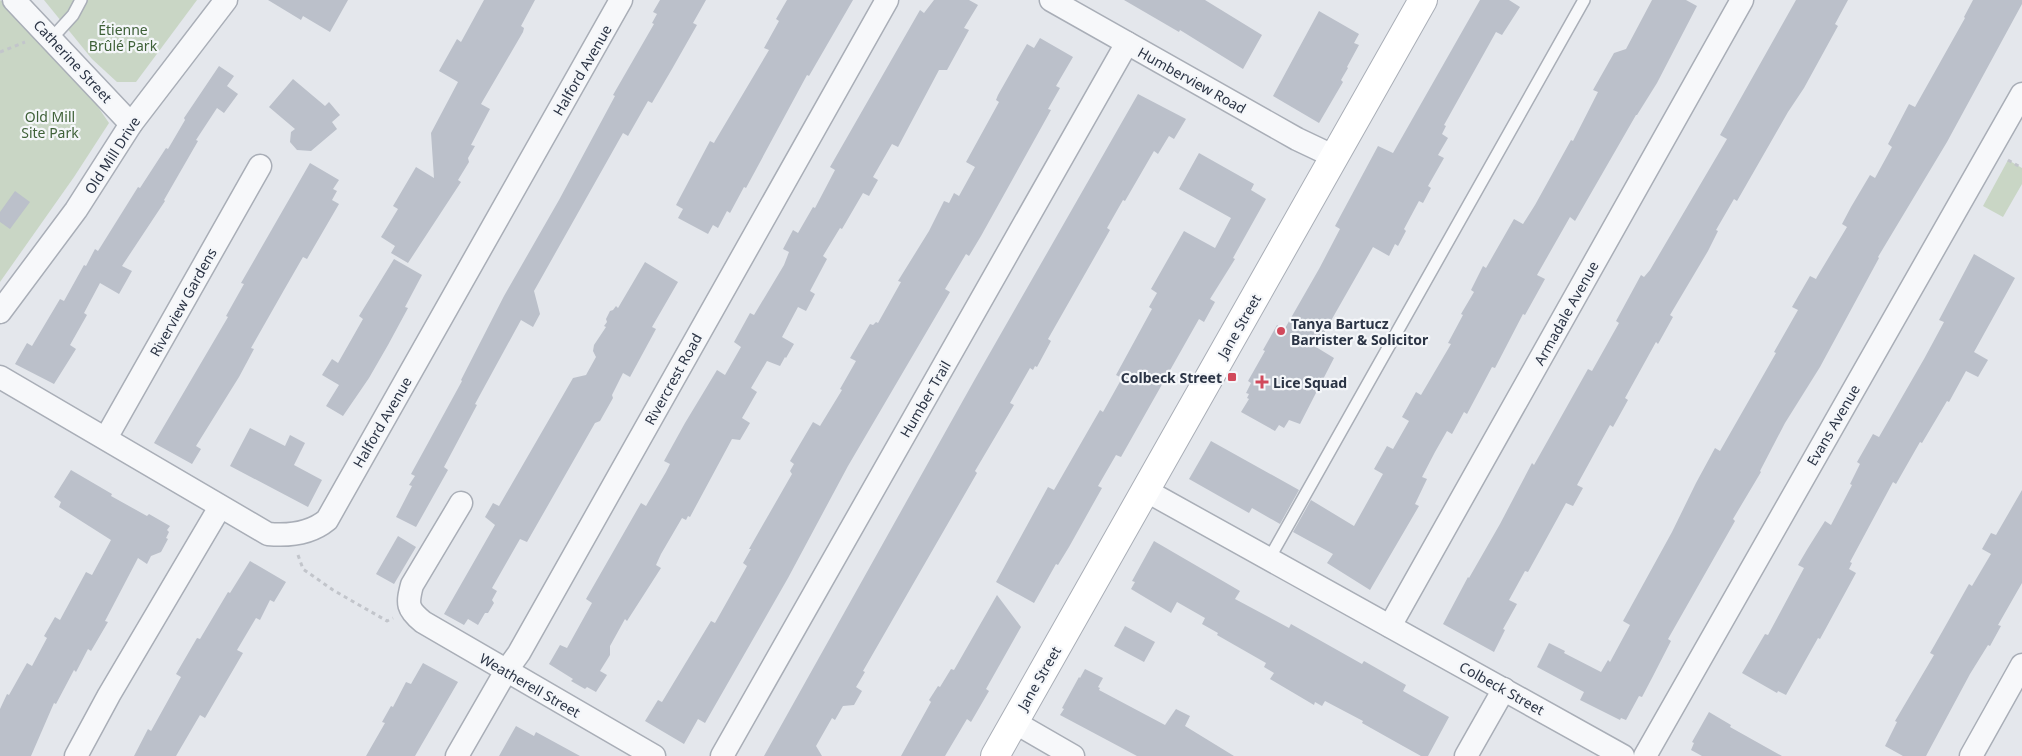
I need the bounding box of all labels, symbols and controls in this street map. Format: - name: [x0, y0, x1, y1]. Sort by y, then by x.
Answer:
- street label: Catherine Street: [30, 15, 116, 107]
- park label: Étienne Brûlé Park: [89, 20, 158, 55]
- street label: Halford Avenue: [548, 21, 616, 119]
- street label: Humberview Road: [1134, 42, 1250, 118]
- park label: Old Mill Site Park: [21, 107, 79, 142]
- street label: Old Mill Drive: [80, 113, 144, 197]
- street label: Riverview Gardens: [145, 244, 221, 360]
- street label: Armadale Avenue: [1529, 257, 1603, 369]
- street label: Jane Street: [1212, 291, 1265, 363]
- place label: Tanya Bartucz Barrister & Solicitor: [1291, 314, 1429, 349]
- marker: Tanya Bartucz Barrister & Solicitor: [1275, 325, 1287, 337]
- street label: Rivercrest Road: [640, 330, 706, 428]
- street label: Humber Trail: [895, 357, 955, 441]
- place label: Colbeck Street: [1121, 368, 1222, 387]
- marker: Colbeck Street: [1226, 371, 1238, 383]
- street label: Halford Avenue: [348, 373, 416, 471]
- place label: Lice Squad: [1273, 373, 1347, 392]
- marker: Lice Squad: [1255, 375, 1269, 389]
- street label: Evans Avenue: [1802, 381, 1864, 469]
- street label: Jane Street: [1012, 643, 1065, 715]
- street label: Weatherell Street: [476, 648, 584, 722]
- street label: Colbeck Street: [1456, 657, 1548, 719]

